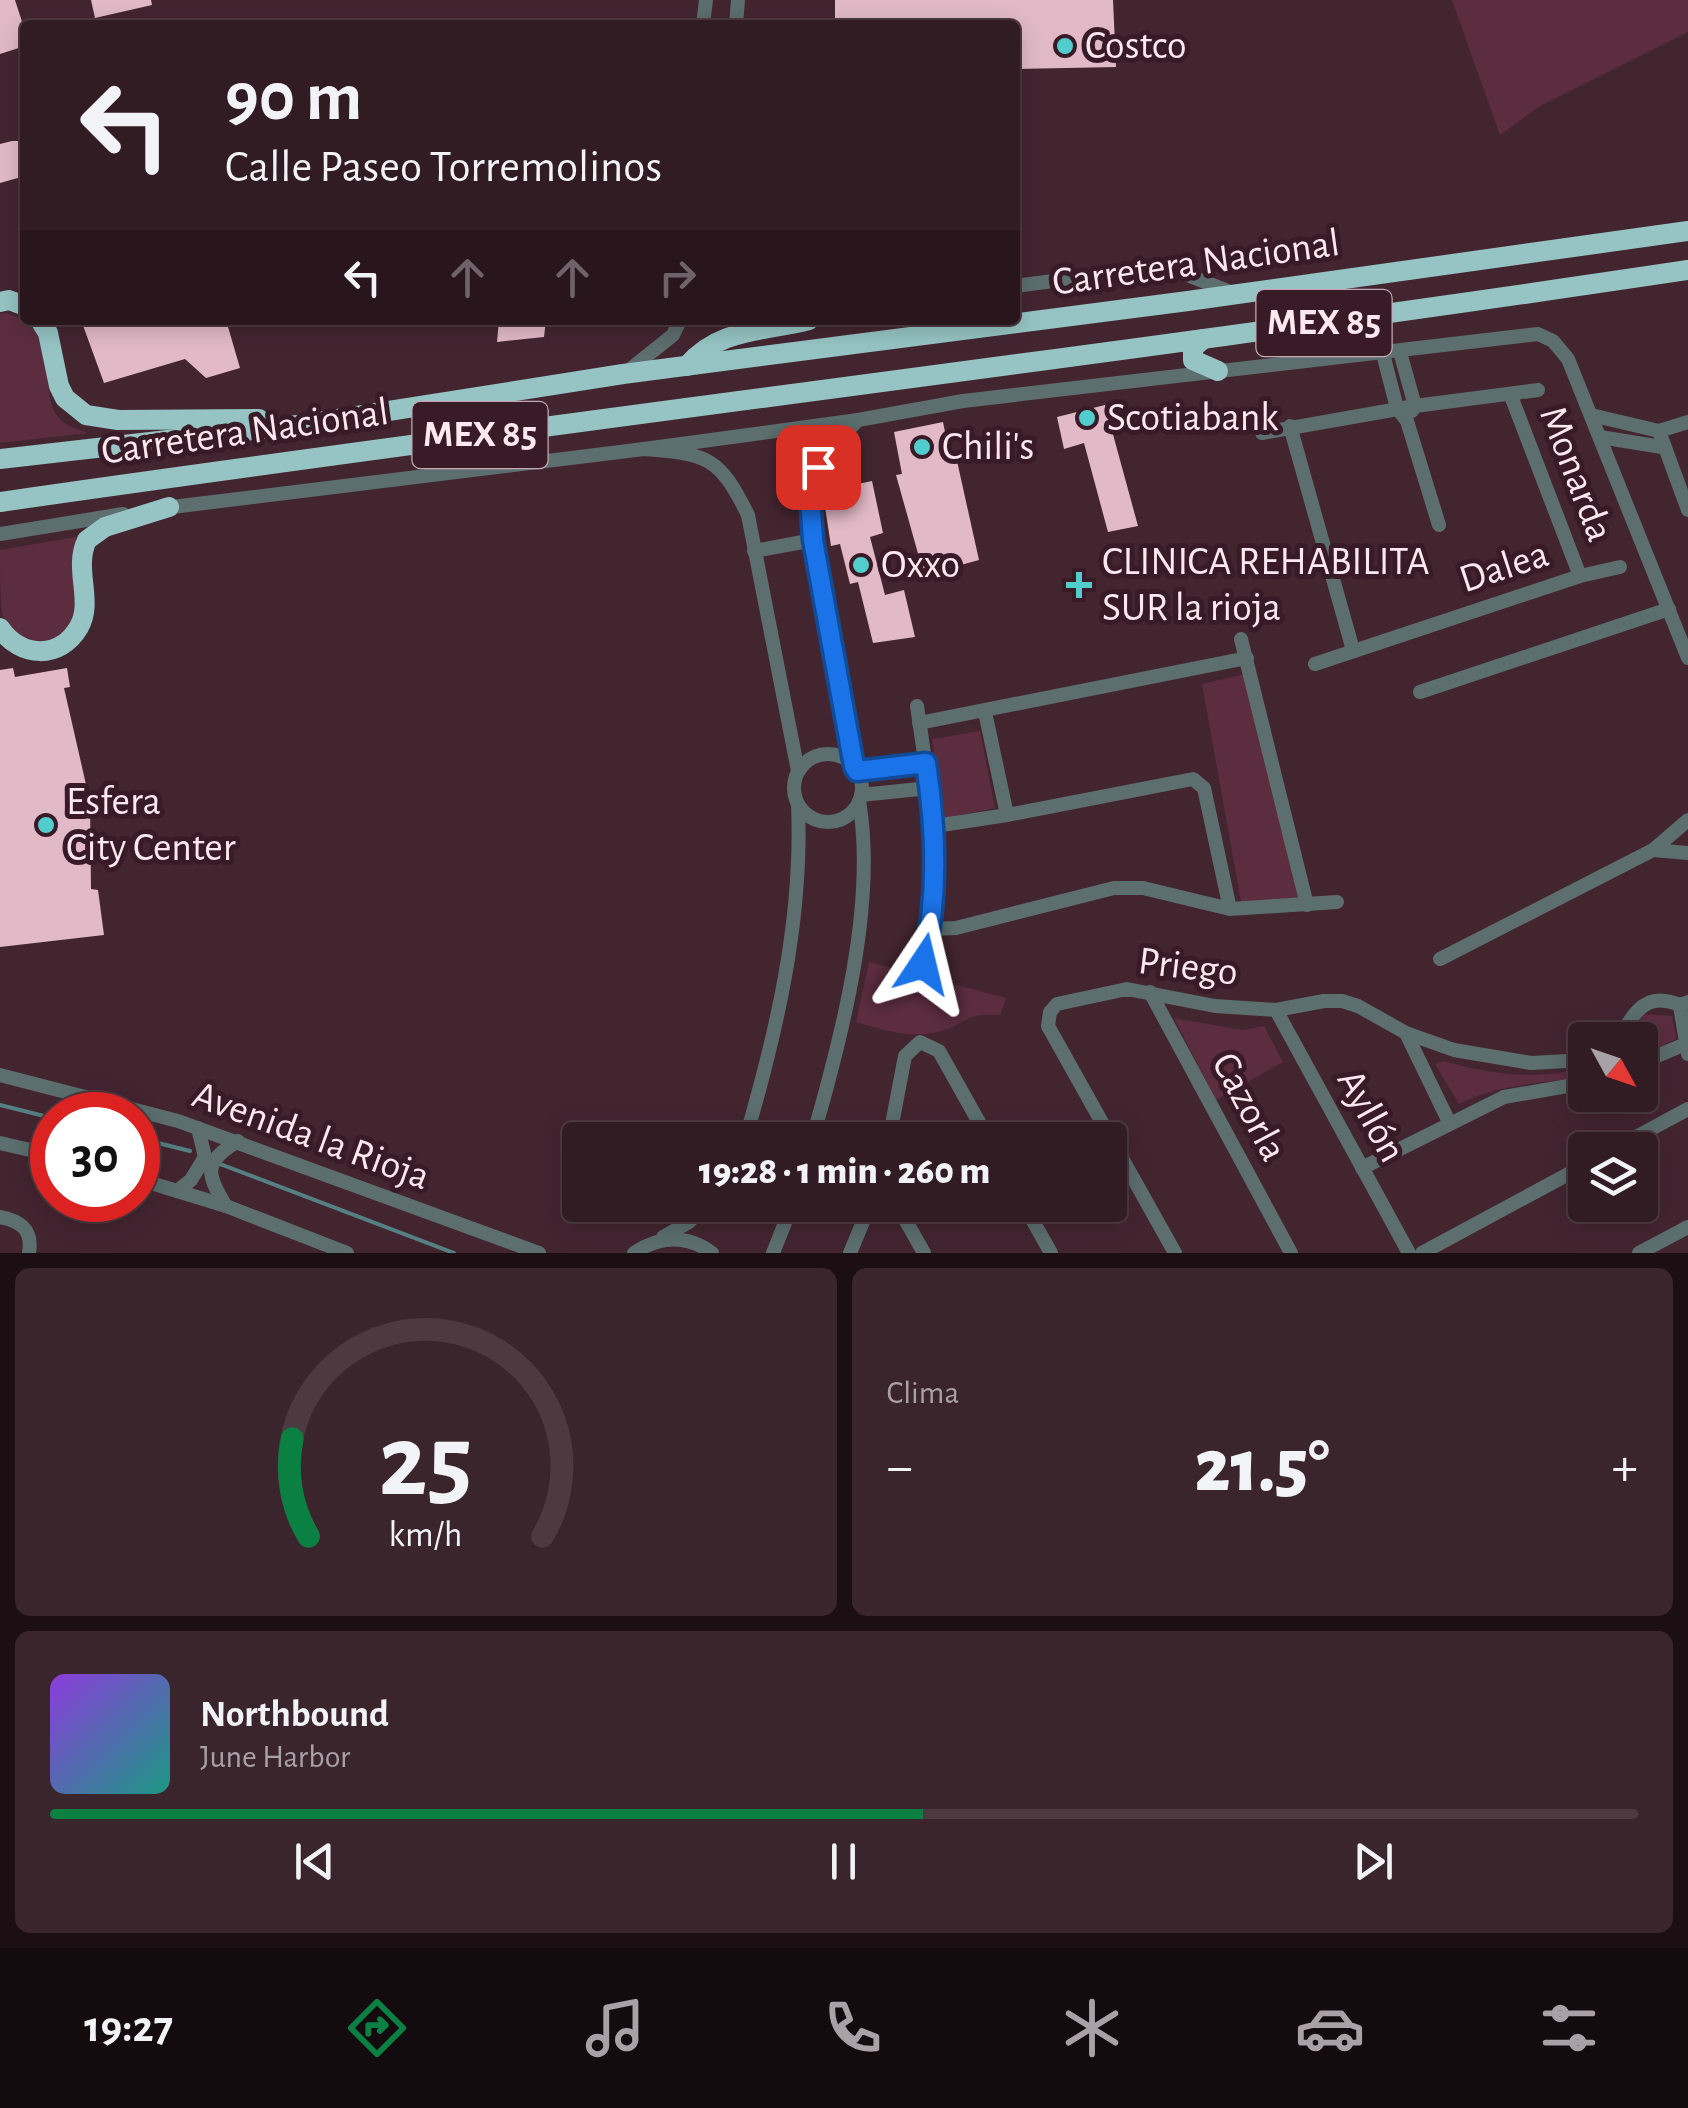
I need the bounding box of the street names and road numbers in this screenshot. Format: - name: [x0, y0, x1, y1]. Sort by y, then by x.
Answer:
- street label: Carretera Nacional: [1050, 223, 1342, 303]
- road number: MEX 85: [1256, 290, 1392, 356]
- street label: Carretera Nacional: [99, 392, 391, 472]
- street label: Monarda: [1532, 401, 1620, 547]
- road number: MEX 85: [412, 402, 548, 468]
- street label: Dalea: [1454, 534, 1554, 600]
- street label: Priego: [1136, 941, 1240, 993]
- street label: Cazorla: [1204, 1047, 1294, 1167]
- street label: Ayllón: [1329, 1063, 1413, 1169]
- street label: Avenida la Rioja: [187, 1075, 435, 1197]

